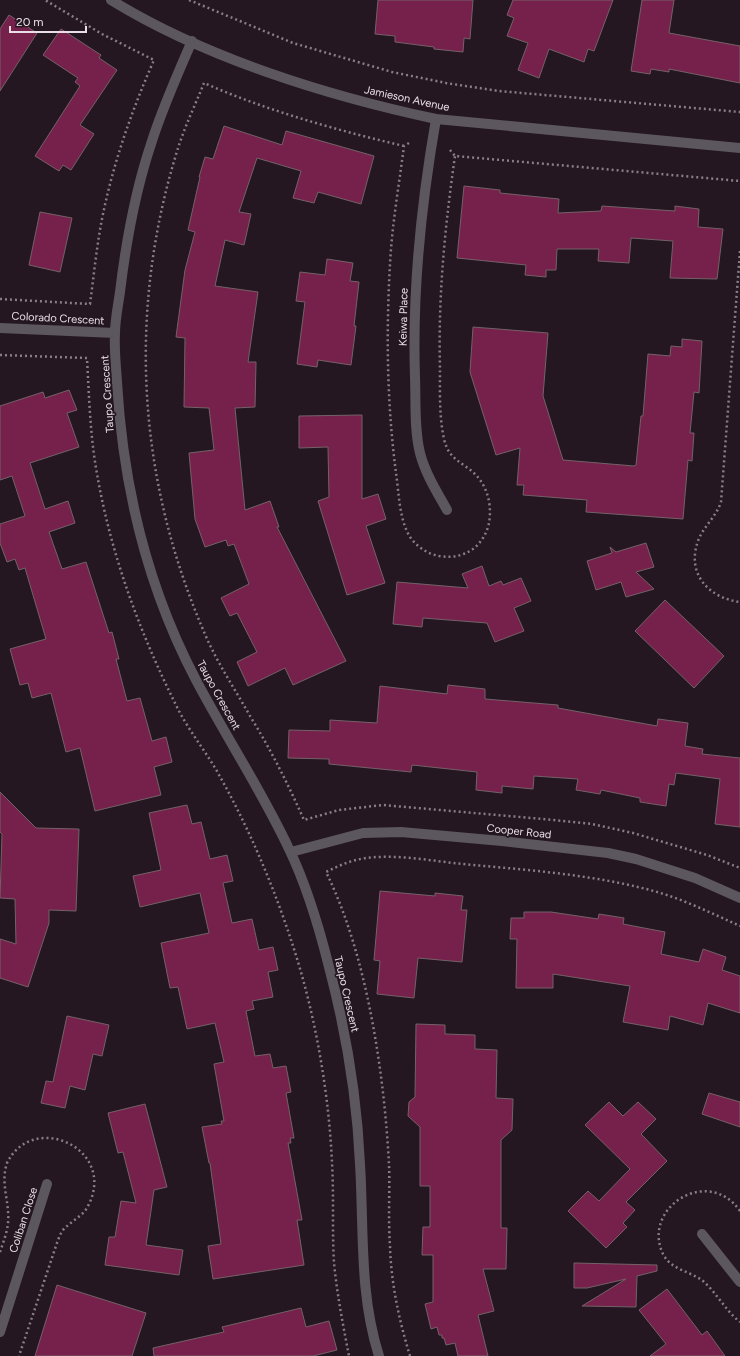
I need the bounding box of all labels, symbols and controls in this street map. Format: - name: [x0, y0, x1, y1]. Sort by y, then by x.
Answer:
- scale bar: [10, 8, 86, 34]
- text: 20 m: [16, 15, 44, 29]
- street label: Jamieson Avenue: [363, 83, 451, 114]
- street label: Keiwa Place: [396, 288, 411, 346]
- street label: Colorado Crescent: [11, 310, 105, 327]
- street label: Taupo Crescent: [98, 355, 117, 433]
- street label: Taupo Crescent: [194, 658, 243, 732]
- street label: Cooper Road: [486, 822, 552, 841]
- street label: Taupo Crescent: [331, 955, 362, 1033]
- street label: Coliban Close: [7, 1186, 40, 1255]

